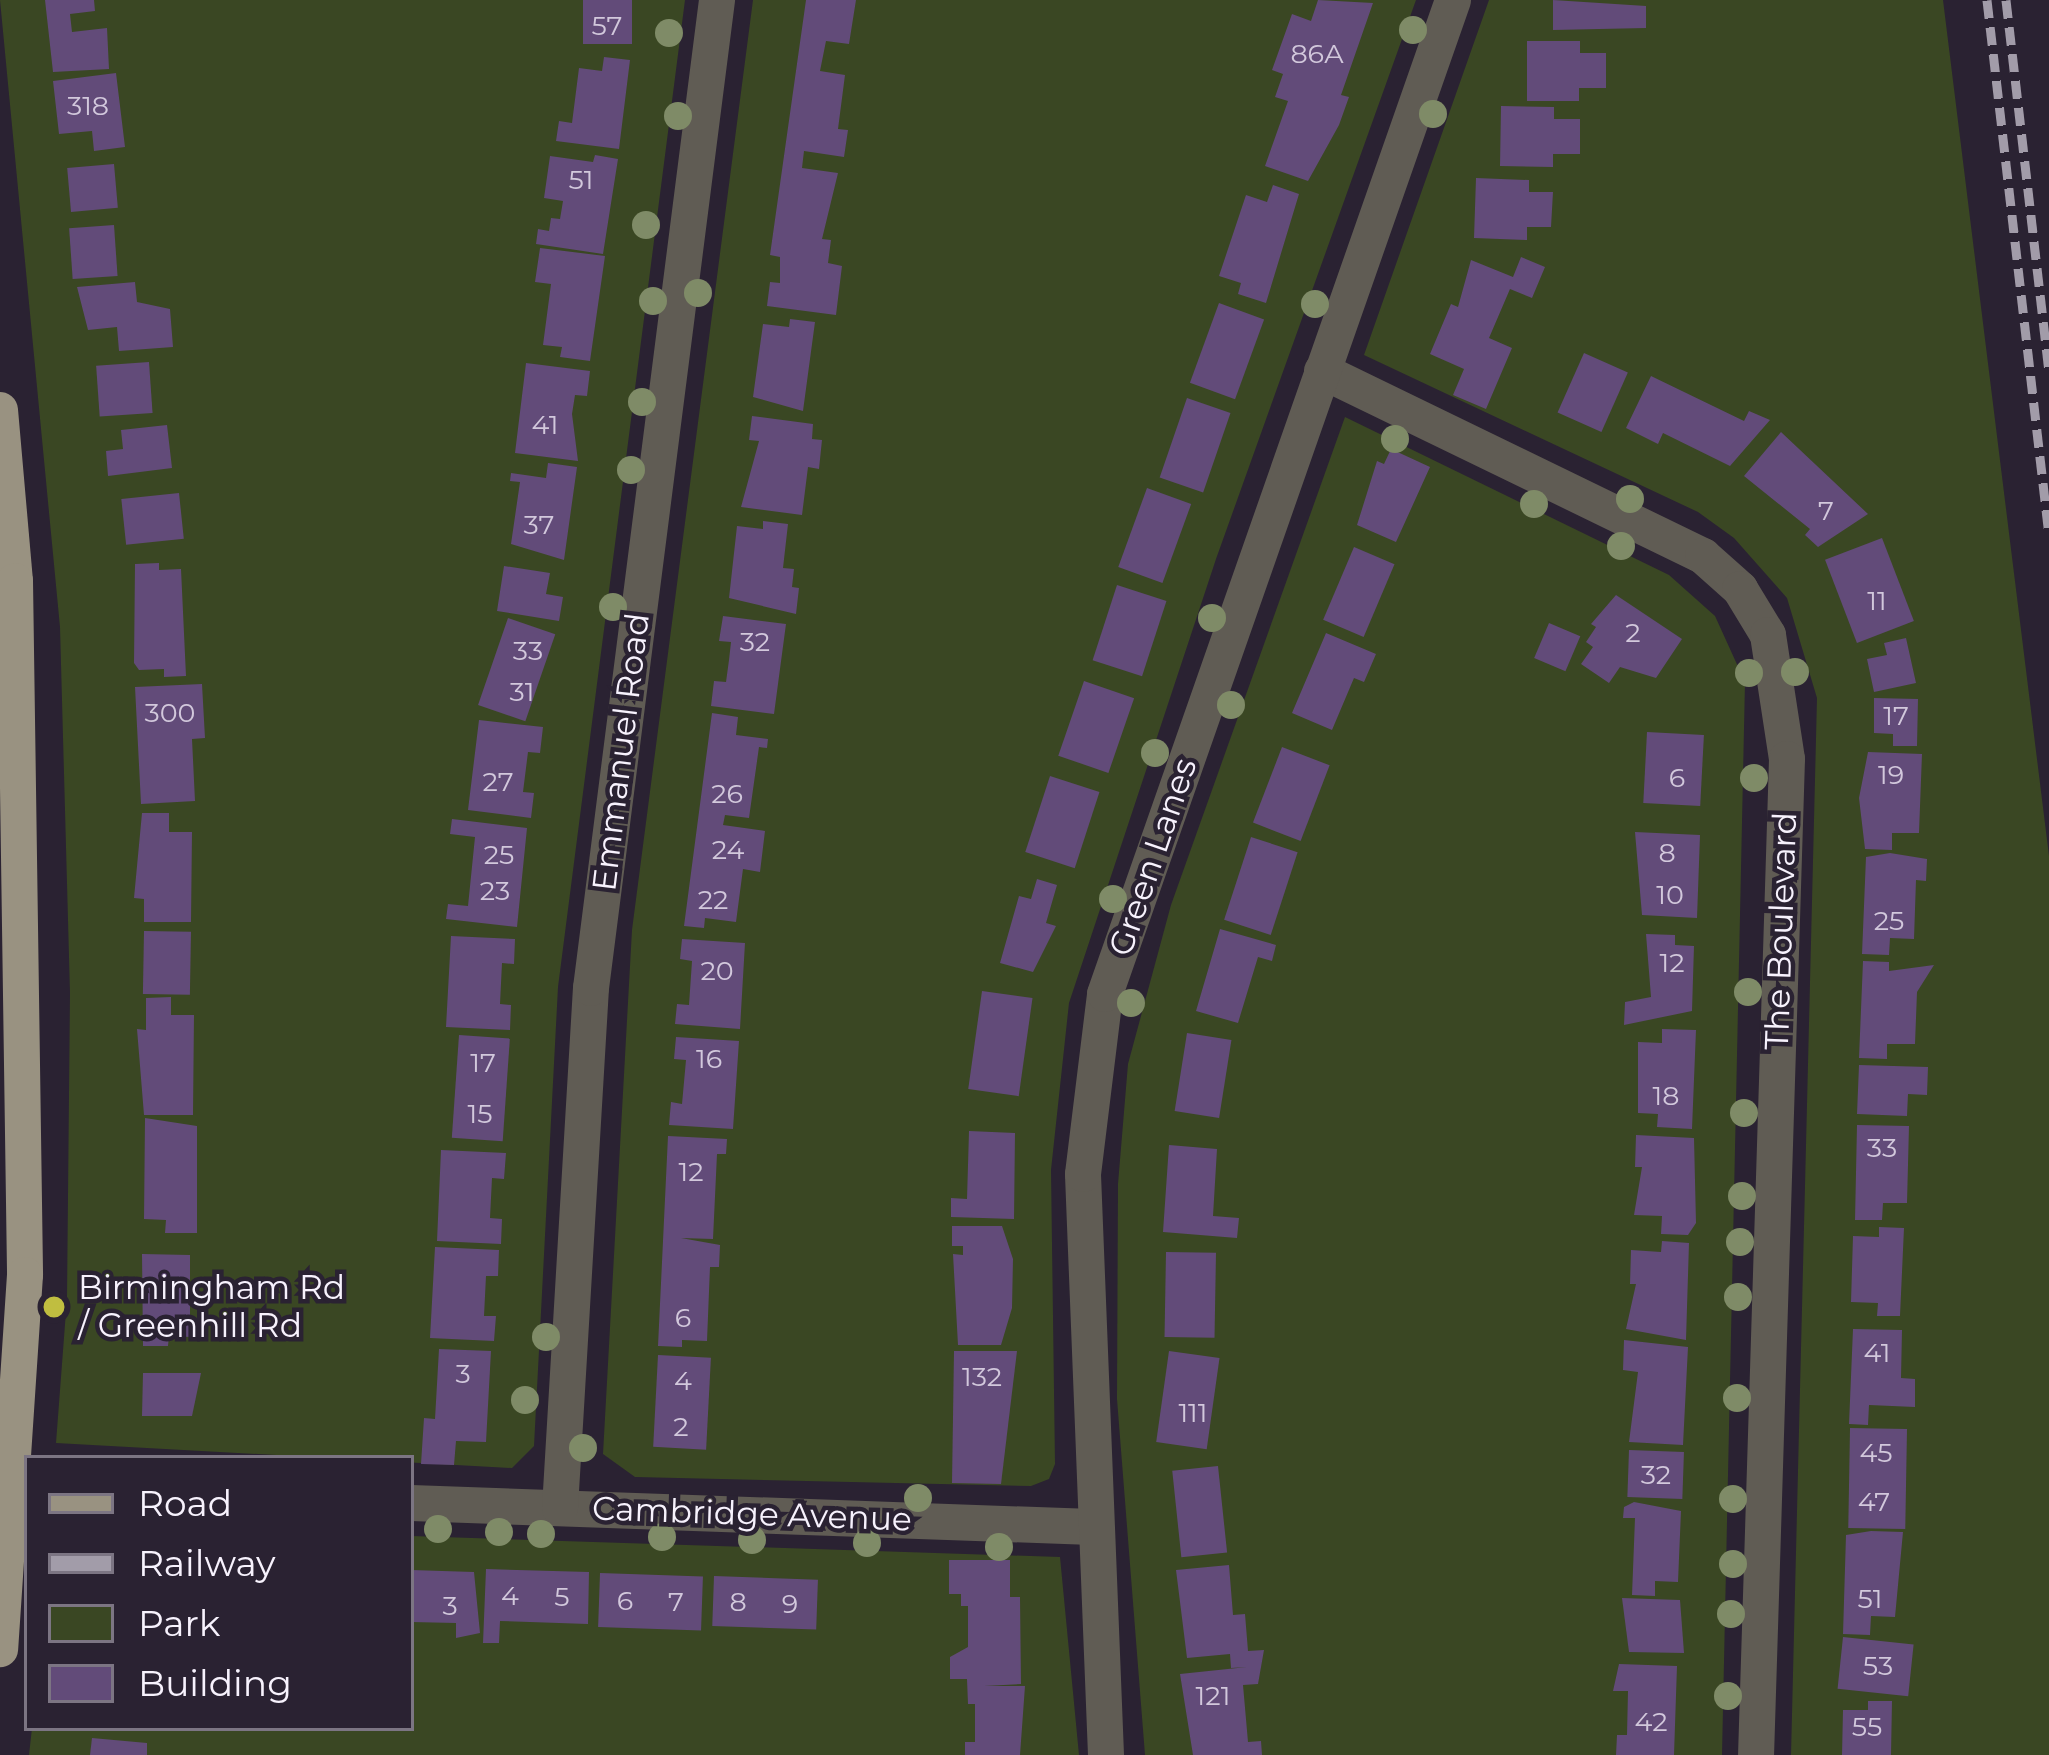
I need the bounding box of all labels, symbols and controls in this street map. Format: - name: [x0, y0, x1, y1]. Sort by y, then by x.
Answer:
- house number: 57: [592, 10, 622, 42]
- house number: 86A: [1290, 38, 1344, 70]
- house number: 318: [67, 90, 109, 122]
- house number: 51: [568, 164, 594, 196]
- house number: 41: [532, 409, 558, 441]
- house number: 7: [1818, 495, 1834, 527]
- house number: 37: [524, 509, 554, 541]
- house number: 11: [1867, 585, 1887, 617]
- street label: Emmanuel Road: [584, 611, 658, 893]
- house number: 2: [1625, 617, 1641, 649]
- house number: 32: [740, 626, 770, 658]
- house number: 33: [513, 635, 543, 667]
- house number: 31: [510, 676, 534, 708]
- house number: 300: [145, 697, 195, 729]
- house number: 17: [1883, 700, 1909, 732]
- street label: Green Lanes: [1101, 753, 1205, 961]
- house number: 19: [1878, 759, 1904, 791]
- house number: 6: [1669, 762, 1685, 794]
- house number: 27: [482, 766, 514, 798]
- house number: 26: [711, 778, 743, 810]
- street label: The Boulevard: [1757, 811, 1805, 1051]
- house number: 24: [712, 834, 744, 866]
- house number: 8: [1658, 837, 1676, 869]
- house number: 25: [484, 839, 514, 871]
- house number: 23: [480, 875, 510, 907]
- house number: 10: [1656, 879, 1684, 911]
- house number: 22: [698, 884, 728, 916]
- house number: 25: [1874, 905, 1904, 937]
- house number: 12: [1659, 947, 1685, 979]
- house number: 20: [700, 955, 734, 987]
- house number: 16: [696, 1043, 722, 1075]
- house number: 17: [470, 1047, 496, 1079]
- house number: 18: [1653, 1080, 1679, 1112]
- house number: 15: [467, 1098, 493, 1130]
- house number: 33: [1867, 1132, 1897, 1164]
- house number: 12: [678, 1156, 704, 1188]
- place label: Birmingham Rd / Greenhill Rd: [78, 1268, 345, 1346]
- marker: Birmingham Rd / Greenhill Rd: [41, 1294, 67, 1320]
- house number: 6: [675, 1302, 691, 1334]
- house number: 41: [1864, 1337, 1890, 1369]
- house number: 3: [455, 1358, 471, 1390]
- house number: 132: [962, 1361, 1002, 1393]
- house number: 4: [674, 1365, 692, 1397]
- house number: 111: [1178, 1397, 1208, 1429]
- house number: 2: [673, 1411, 689, 1443]
- house number: 45: [1859, 1437, 1893, 1469]
- legend: [24, 1455, 414, 1731]
- house number: 32: [1641, 1459, 1671, 1491]
- text: Road: [138, 1481, 232, 1525]
- house number: 47: [1858, 1486, 1890, 1518]
- street label: Cambridge Avenue: [591, 1489, 913, 1539]
- text: Railway: [138, 1541, 275, 1585]
- house number: 4: [501, 1580, 519, 1612]
- house number: 5: [554, 1581, 570, 1613]
- house number: 51: [1857, 1583, 1883, 1615]
- house number: 6: [617, 1585, 633, 1617]
- house number: 7: [668, 1586, 684, 1618]
- house number: 8: [729, 1586, 747, 1618]
- house number: 9: [782, 1588, 798, 1620]
- house number: 3: [442, 1590, 458, 1622]
- text: Park: [138, 1601, 220, 1645]
- house number: 53: [1863, 1650, 1893, 1682]
- text: Building: [138, 1661, 292, 1705]
- house number: 121: [1196, 1680, 1230, 1712]
- house number: 42: [1634, 1706, 1668, 1738]
- house number: 55: [1852, 1711, 1882, 1743]

